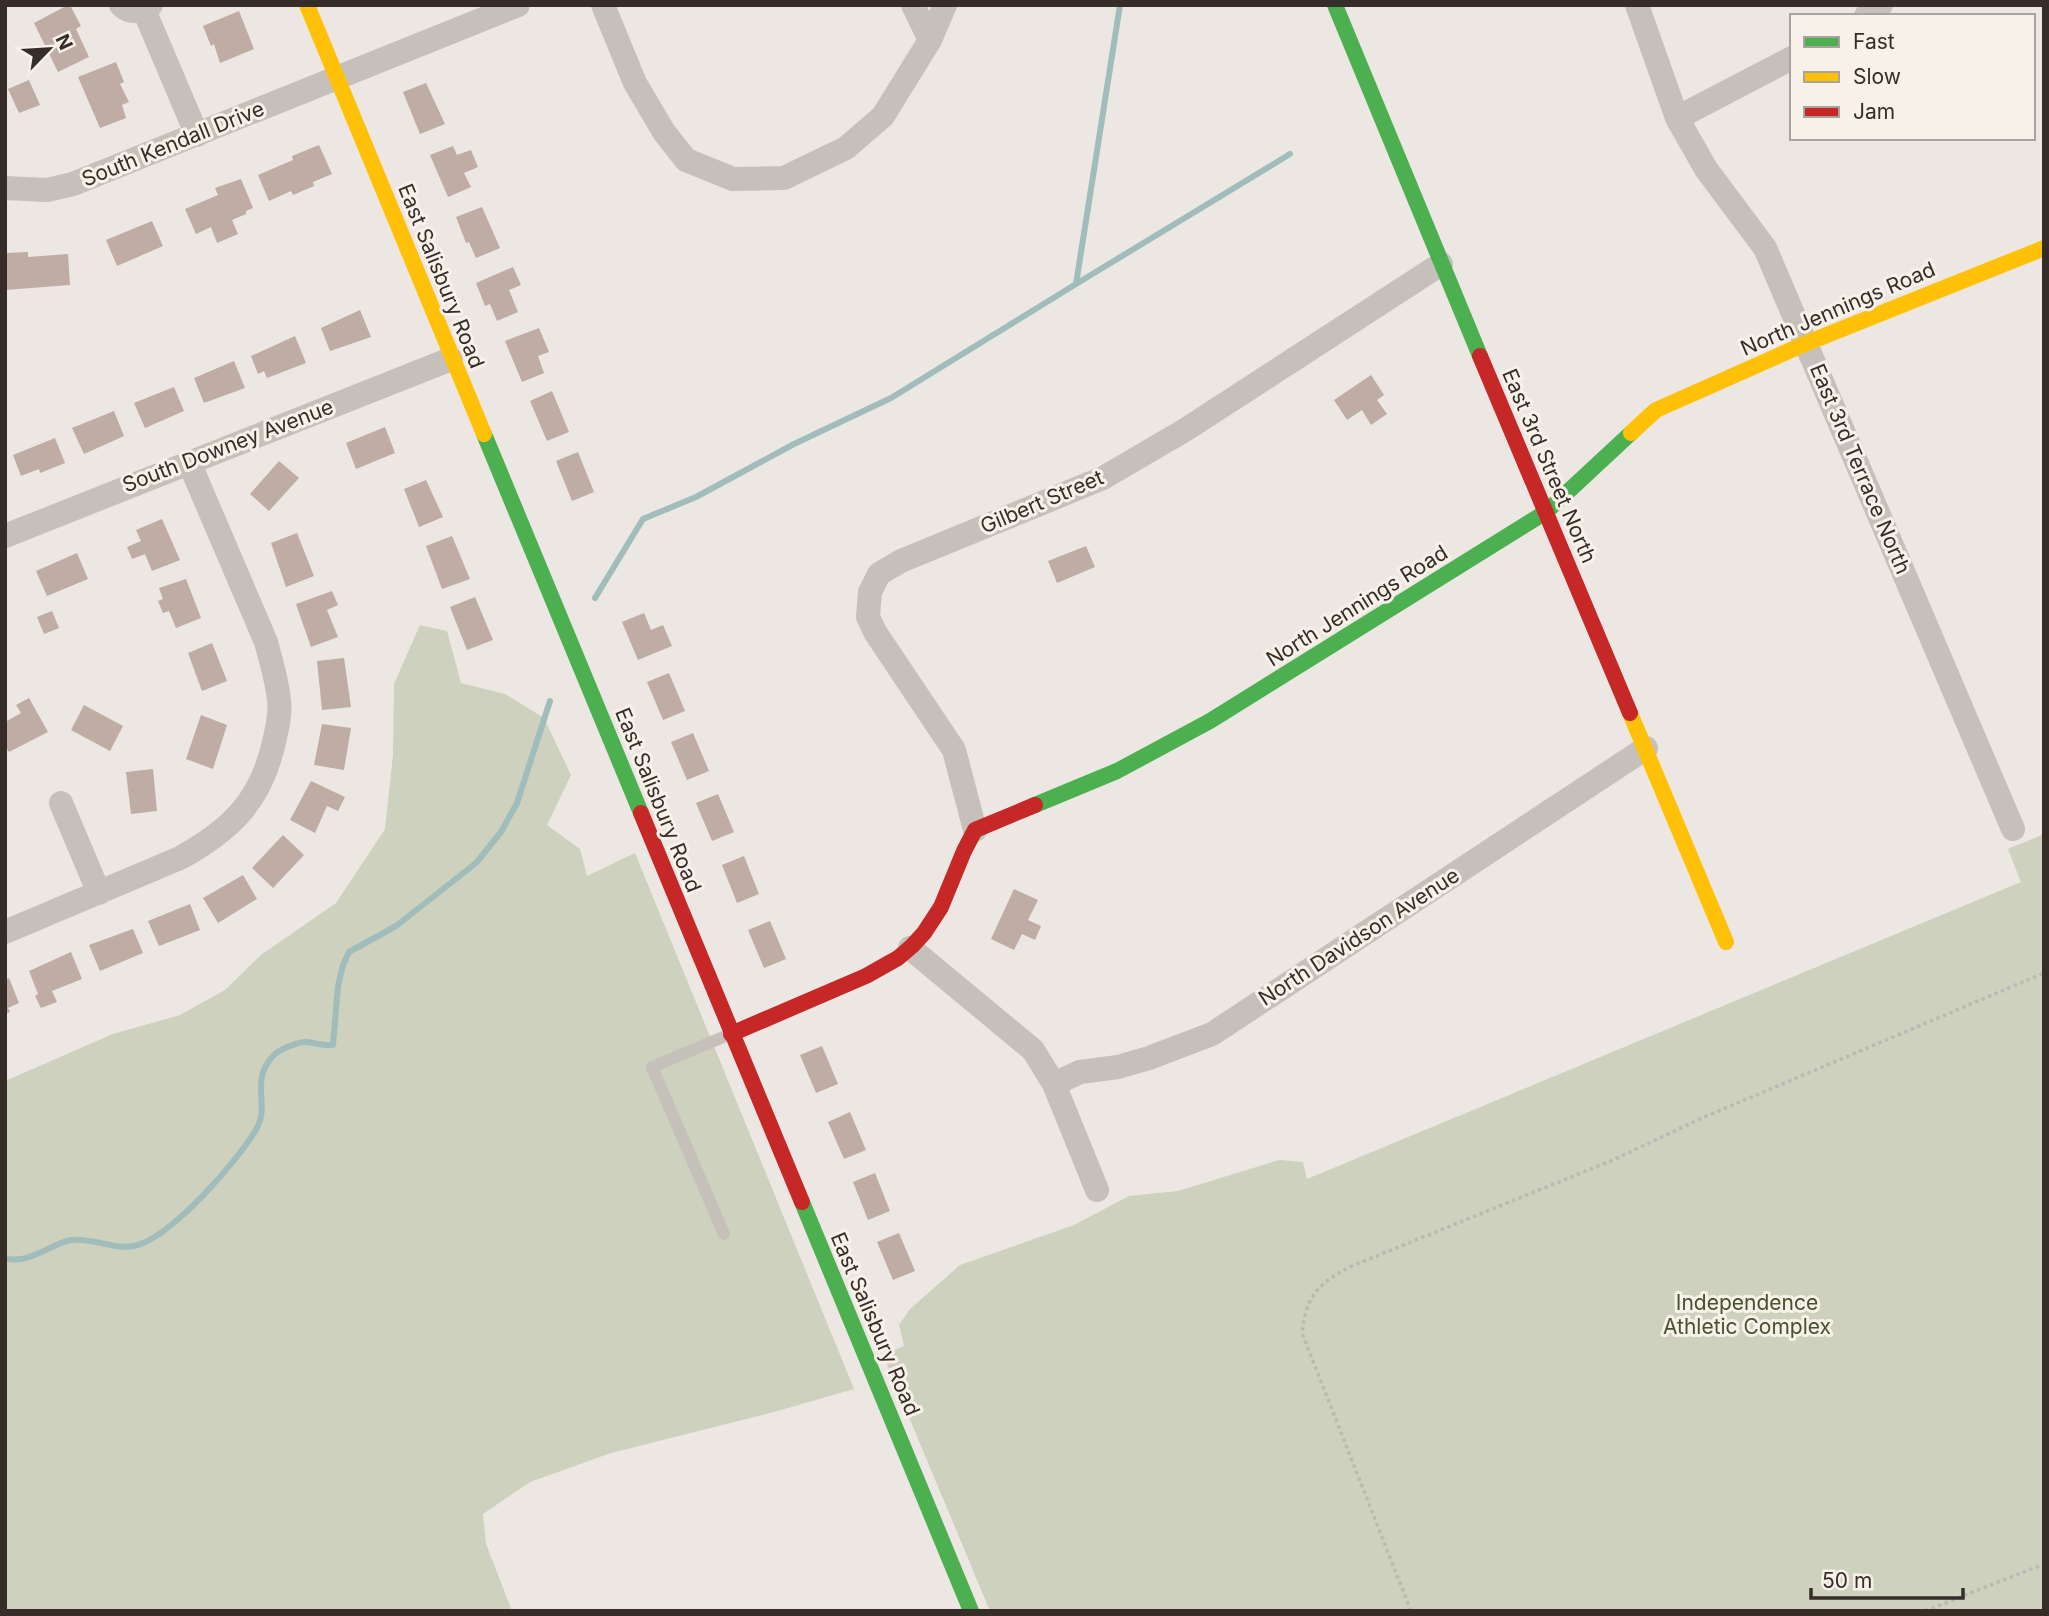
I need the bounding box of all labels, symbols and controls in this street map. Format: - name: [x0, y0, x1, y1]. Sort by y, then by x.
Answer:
- north arrow: [14, 14, 84, 84]
- legend: [1790, 14, 2035, 140]
- text: Fast: [1853, 29, 1895, 54]
- text: N: [50, 31, 77, 53]
- text: Slow: [1853, 64, 1901, 89]
- street label: South Kendall Drive: [78, 96, 268, 192]
- text: Jam: [1853, 99, 1895, 124]
- street label: East Salisbury Road: [393, 180, 490, 372]
- street label: North Jennings Road: [1737, 256, 1939, 361]
- street label: East 3rd Terrace North: [1805, 360, 1916, 578]
- street label: East 3rd Street North: [1497, 365, 1602, 567]
- street label: South Downey Avenue: [119, 394, 337, 497]
- street label: Gilbert Street: [977, 464, 1107, 539]
- street label: North Jennings Road: [1262, 540, 1452, 672]
- street label: East Salisbury Road: [610, 704, 707, 896]
- street label: North Davidson Avenue: [1254, 862, 1464, 1011]
- street label: East Salisbury Road: [826, 1228, 925, 1419]
- park label: Independence Athletic Complex: [1663, 1290, 1831, 1339]
- scale bar: [1811, 1556, 1963, 1600]
- text: 50 m: [1822, 1568, 1872, 1593]

